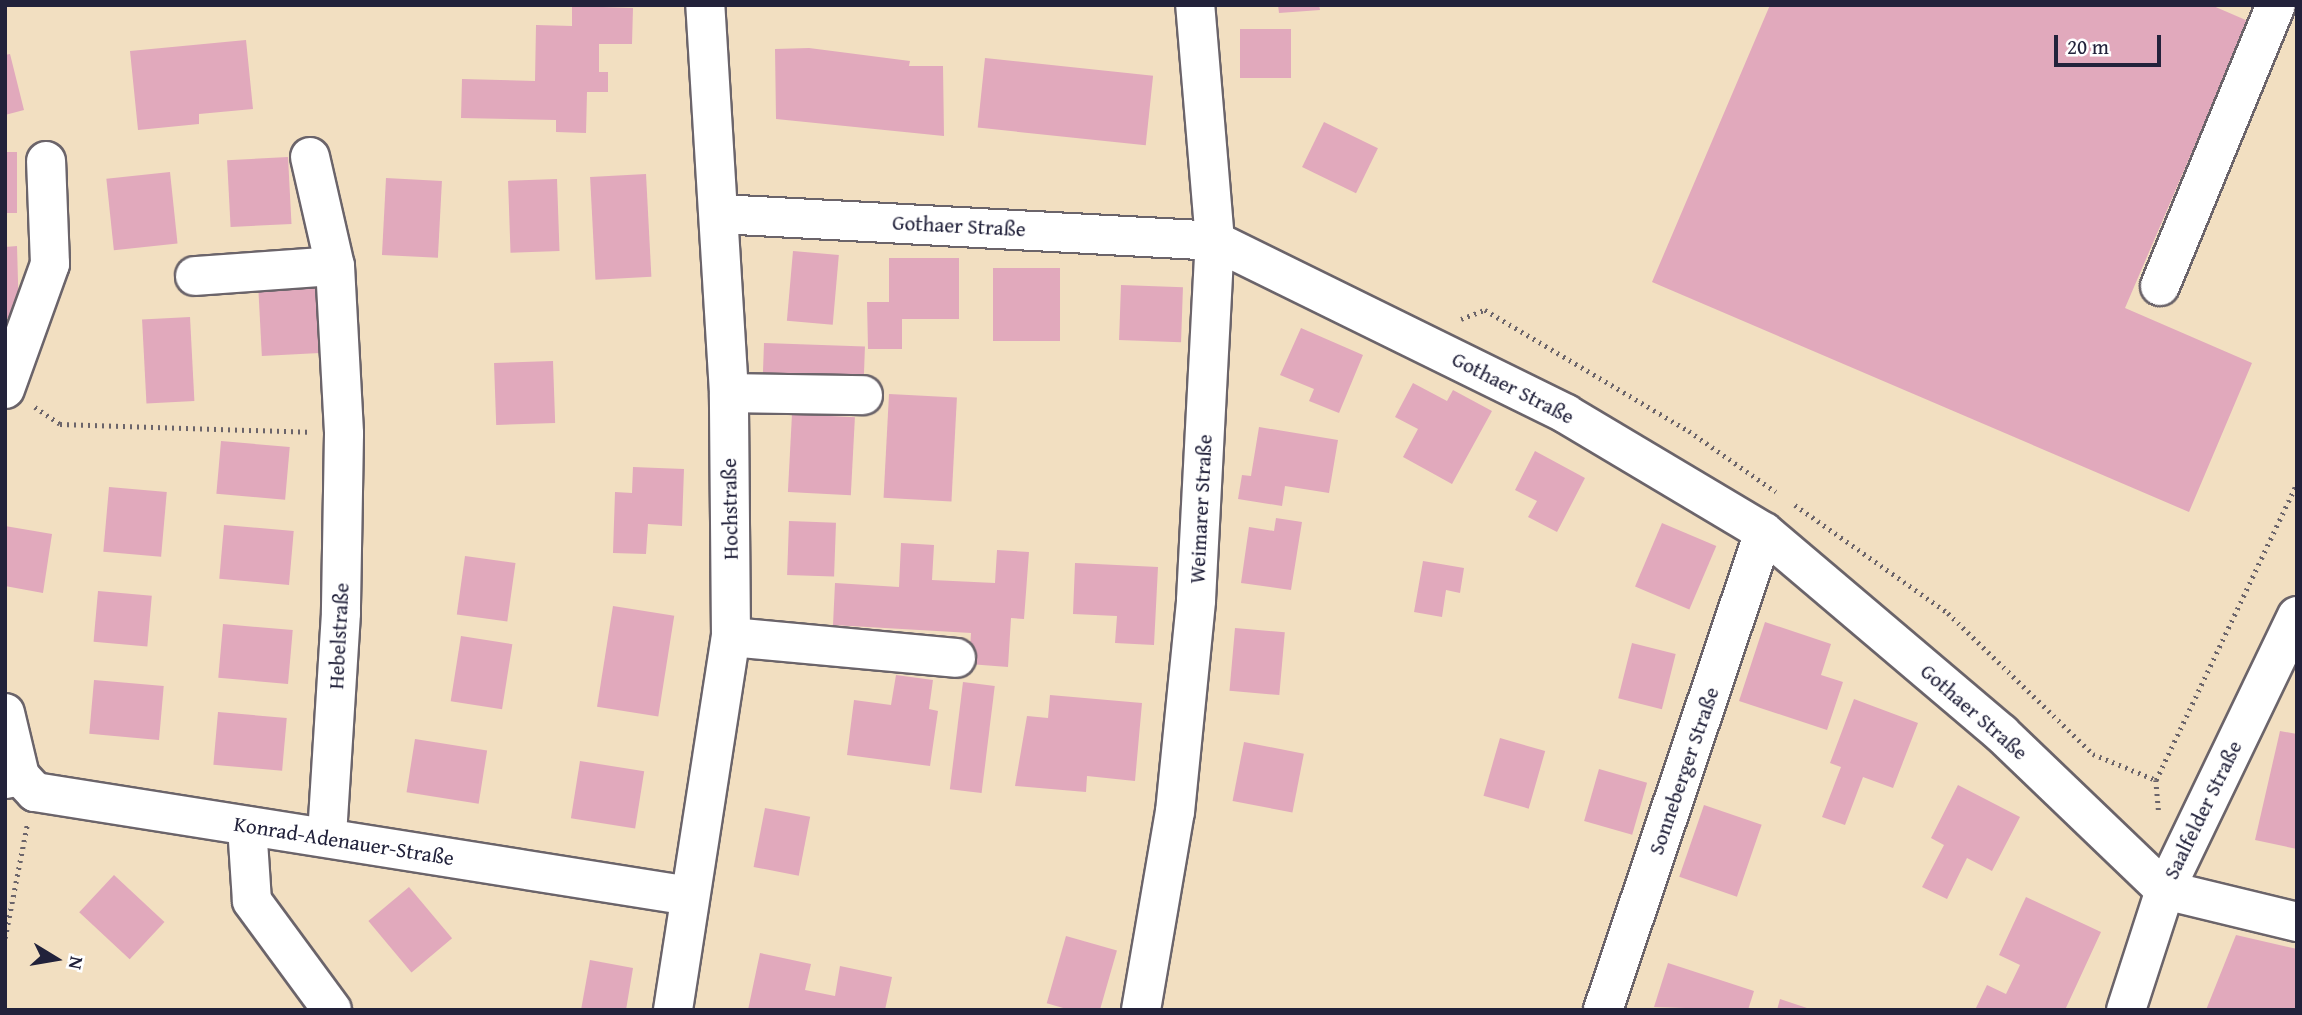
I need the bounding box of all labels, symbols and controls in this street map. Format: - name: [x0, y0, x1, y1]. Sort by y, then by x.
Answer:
- scale bar: [2057, 21, 2164, 65]
- text: 20 m: [2067, 31, 2109, 62]
- street label: Gothaer Straße: [892, 210, 1026, 242]
- street label: Gothaer Straße: [1448, 346, 1578, 430]
- street label: Weimarer Straße: [1185, 434, 1217, 584]
- street label: Hochstraße: [717, 458, 743, 560]
- street label: Hebelstraße: [324, 582, 354, 690]
- street label: Gothaer Straße: [1915, 659, 2033, 765]
- street label: Sonneberger Straße: [1644, 684, 1724, 858]
- street label: Saalfelder Straße: [2159, 737, 2247, 883]
- street label: Konrad-Adenauer-Straße: [232, 811, 456, 871]
- north arrow: [21, 924, 91, 994]
- text: N: [62, 954, 92, 972]

